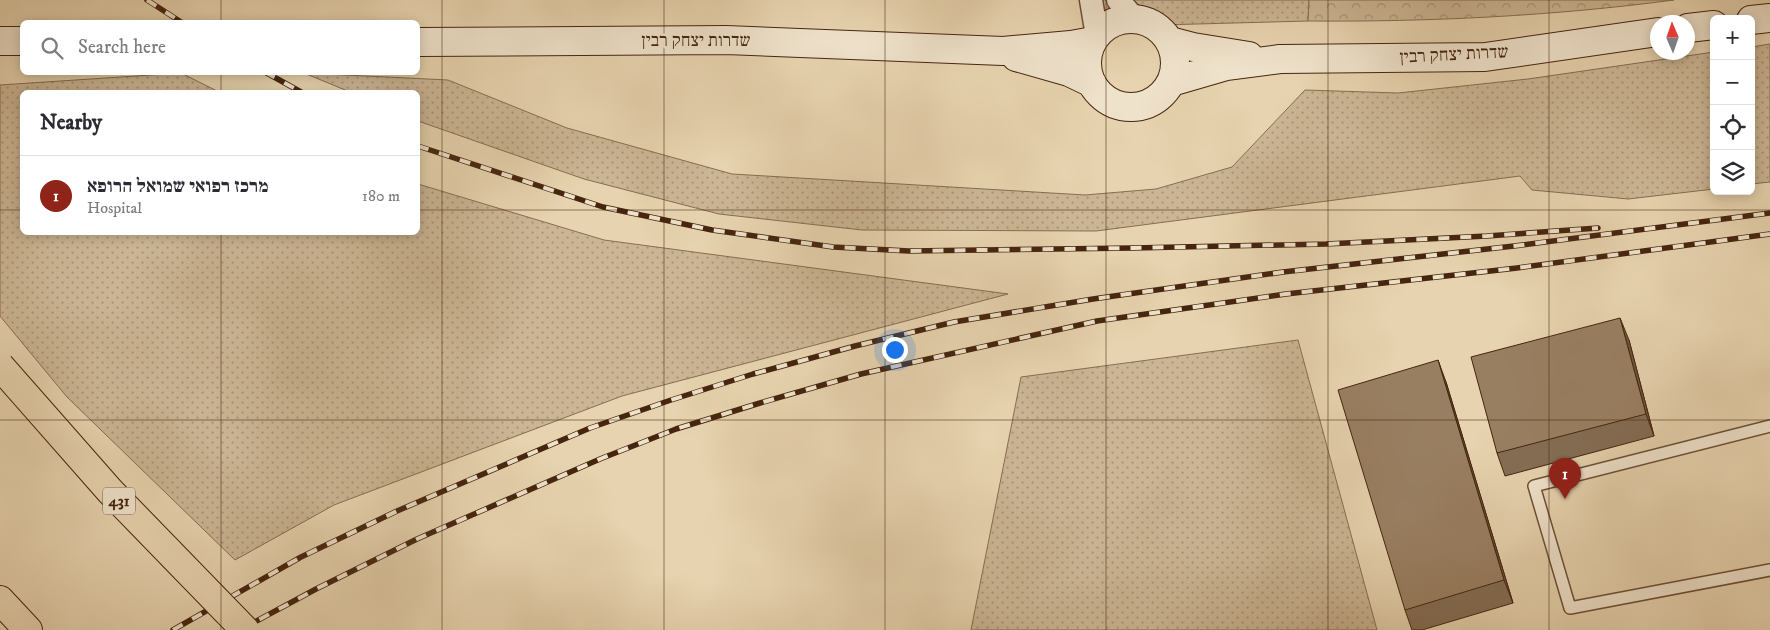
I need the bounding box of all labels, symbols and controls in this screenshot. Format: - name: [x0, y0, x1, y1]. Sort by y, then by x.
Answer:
- north arrow: [1650, 15, 1695, 60]
- map controls: [1710, 15, 1755, 195]
- button: +: [1710, 15, 1755, 60]
- search box: [20, 20, 420, 75]
- street label: שדרות יצחק רבין: [642, 30, 750, 52]
- icon: search: [38, 34, 66, 62]
- text: Search here: [78, 36, 166, 59]
- street label: שדרות יצחק רבין: [1399, 41, 1509, 69]
- button: −: [1710, 60, 1755, 105]
- button: locate: [1710, 105, 1755, 150]
- text: Nearby: [40, 110, 102, 136]
- button: layers: [1710, 150, 1755, 195]
- text: מרכז רפואי שמואל הרופא: [87, 175, 269, 198]
- text: 1: [53, 186, 59, 206]
- text: 180 m: [362, 186, 400, 206]
- text: Hospital: [87, 198, 142, 218]
- your location: [882, 337, 908, 363]
- pin: 1: [1549, 458, 1581, 499]
- road number: 431: [103, 488, 135, 514]

